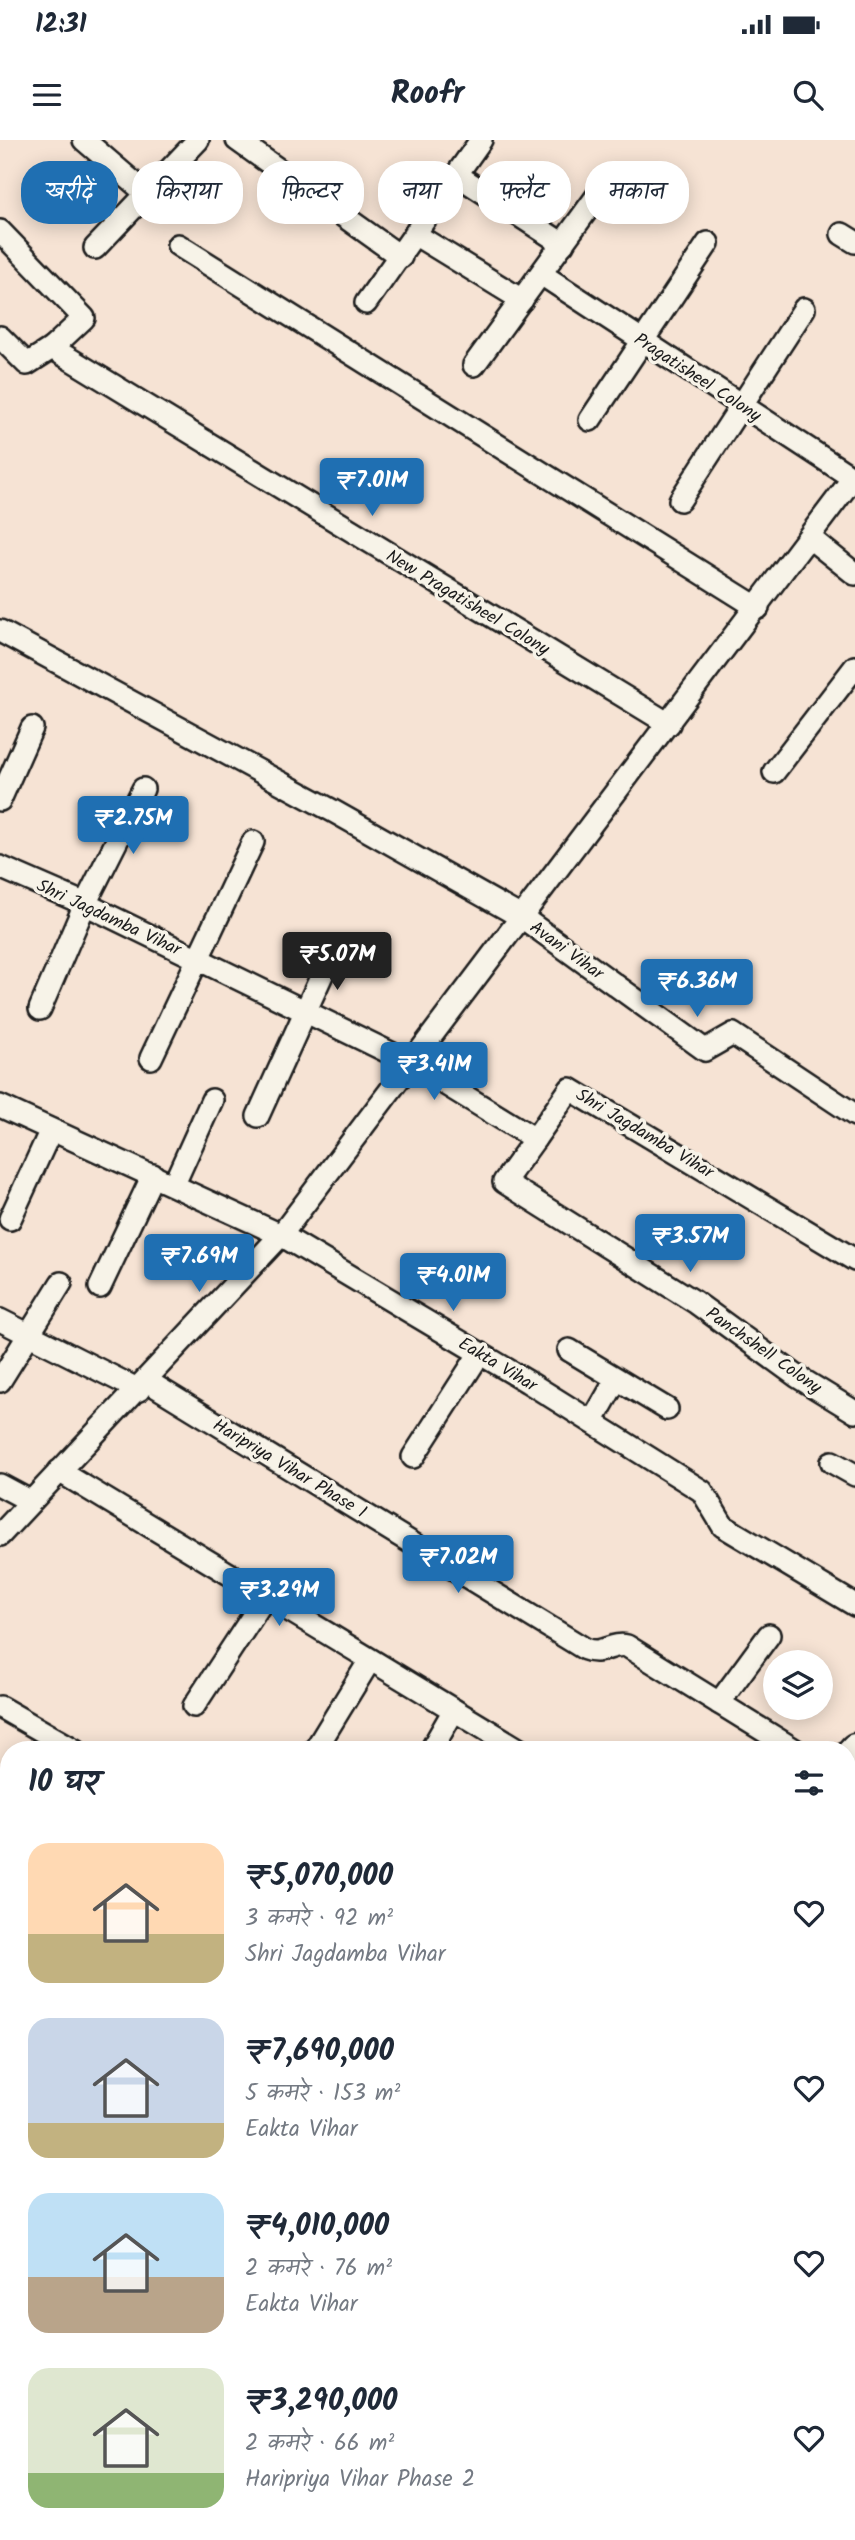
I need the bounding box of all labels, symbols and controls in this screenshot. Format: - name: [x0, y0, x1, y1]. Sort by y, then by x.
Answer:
- text: 12:31: [35, 4, 86, 46]
- text: Roofr: [391, 69, 464, 120]
- icon: menu: [28, 76, 66, 114]
- icon: search: [789, 76, 827, 114]
- chip: खरीदें: [21, 161, 118, 224]
- chip: किराया: [132, 161, 243, 224]
- chip: फ़िल्टर: [257, 161, 364, 224]
- chip: नया: [378, 161, 463, 224]
- chip: फ़्लैट: [477, 161, 571, 224]
- chip: मकान: [585, 161, 689, 224]
- street label: Pragatisheel Colony: [628, 326, 767, 431]
- pin: ₹7.01M: [315, 458, 429, 518]
- text: ₹7.01M: [336, 463, 408, 499]
- street label: New Pragatisheel Colony: [380, 543, 555, 664]
- pin: ₹2.75M: [76, 796, 190, 856]
- text: ₹2.75M: [94, 801, 172, 837]
- street label: Shri Jagdamba Vihar: [31, 872, 187, 965]
- street label: Avani Vihar: [523, 914, 610, 989]
- pin: ₹5.07M: [280, 932, 394, 992]
- text: ₹5.07M: [298, 937, 376, 973]
- pin: ₹6.36M: [640, 960, 754, 1019]
- text: ₹6.36M: [657, 964, 737, 1000]
- pin: ₹3.41M: [377, 1042, 491, 1102]
- text: ₹3.41M: [397, 1047, 471, 1083]
- street label: Shri Jagdamba Vihar: [570, 1081, 720, 1188]
- pin: ₹3.57M: [633, 1214, 747, 1274]
- text: ₹3.57M: [651, 1219, 729, 1255]
- pin: ₹7.69M: [142, 1234, 256, 1294]
- text: ₹7.69M: [160, 1239, 238, 1275]
- pin: ₹4.01M: [396, 1254, 510, 1313]
- text: ₹4.01M: [416, 1258, 490, 1294]
- street label: Panchshell Colony: [699, 1300, 828, 1403]
- street label: Eakta Vihar: [452, 1330, 543, 1401]
- street label: Haripriya Vihar Phase 1: [207, 1412, 372, 1527]
- pin: ₹7.02M: [401, 1536, 515, 1595]
- text: ₹7.02M: [419, 1540, 497, 1576]
- pin: ₹3.29M: [222, 1568, 336, 1628]
- text: ₹3.29M: [239, 1573, 319, 1609]
- map controls: [763, 1650, 833, 1720]
- button: layers: [763, 1650, 833, 1720]
- text: 10 घर: [28, 1759, 99, 1807]
- icon: filters: [790, 1764, 828, 1802]
- text: ₹5,070,000: [245, 1853, 393, 1901]
- icon: home: [84, 1871, 168, 1955]
- icon: heart: [790, 1894, 828, 1932]
- text: 3 कमरे · 92 m²: [245, 1901, 393, 1937]
- text: Shri Jagdamba Vihar: [245, 1937, 445, 1973]
- text: ₹7,690,000: [245, 2028, 394, 2076]
- icon: home: [84, 2046, 168, 2130]
- icon: heart: [790, 2069, 828, 2107]
- text: 5 कमरे · 153 m²: [245, 2076, 400, 2112]
- text: Eakta Vihar: [245, 2112, 357, 2148]
- text: ₹4,010,000: [245, 2203, 389, 2251]
- icon: home: [84, 2221, 168, 2305]
- icon: heart: [790, 2244, 828, 2282]
- text: 2 कमरे · 76 m²: [245, 2251, 392, 2287]
- text: Eakta Vihar: [245, 2287, 357, 2323]
- text: ₹3,290,000: [245, 2378, 397, 2426]
- icon: home: [84, 2396, 168, 2480]
- icon: heart: [790, 2419, 828, 2457]
- text: 2 कमरे · 66 m²: [245, 2426, 394, 2462]
- text: Haripriya Vihar Phase 2: [245, 2462, 475, 2498]

